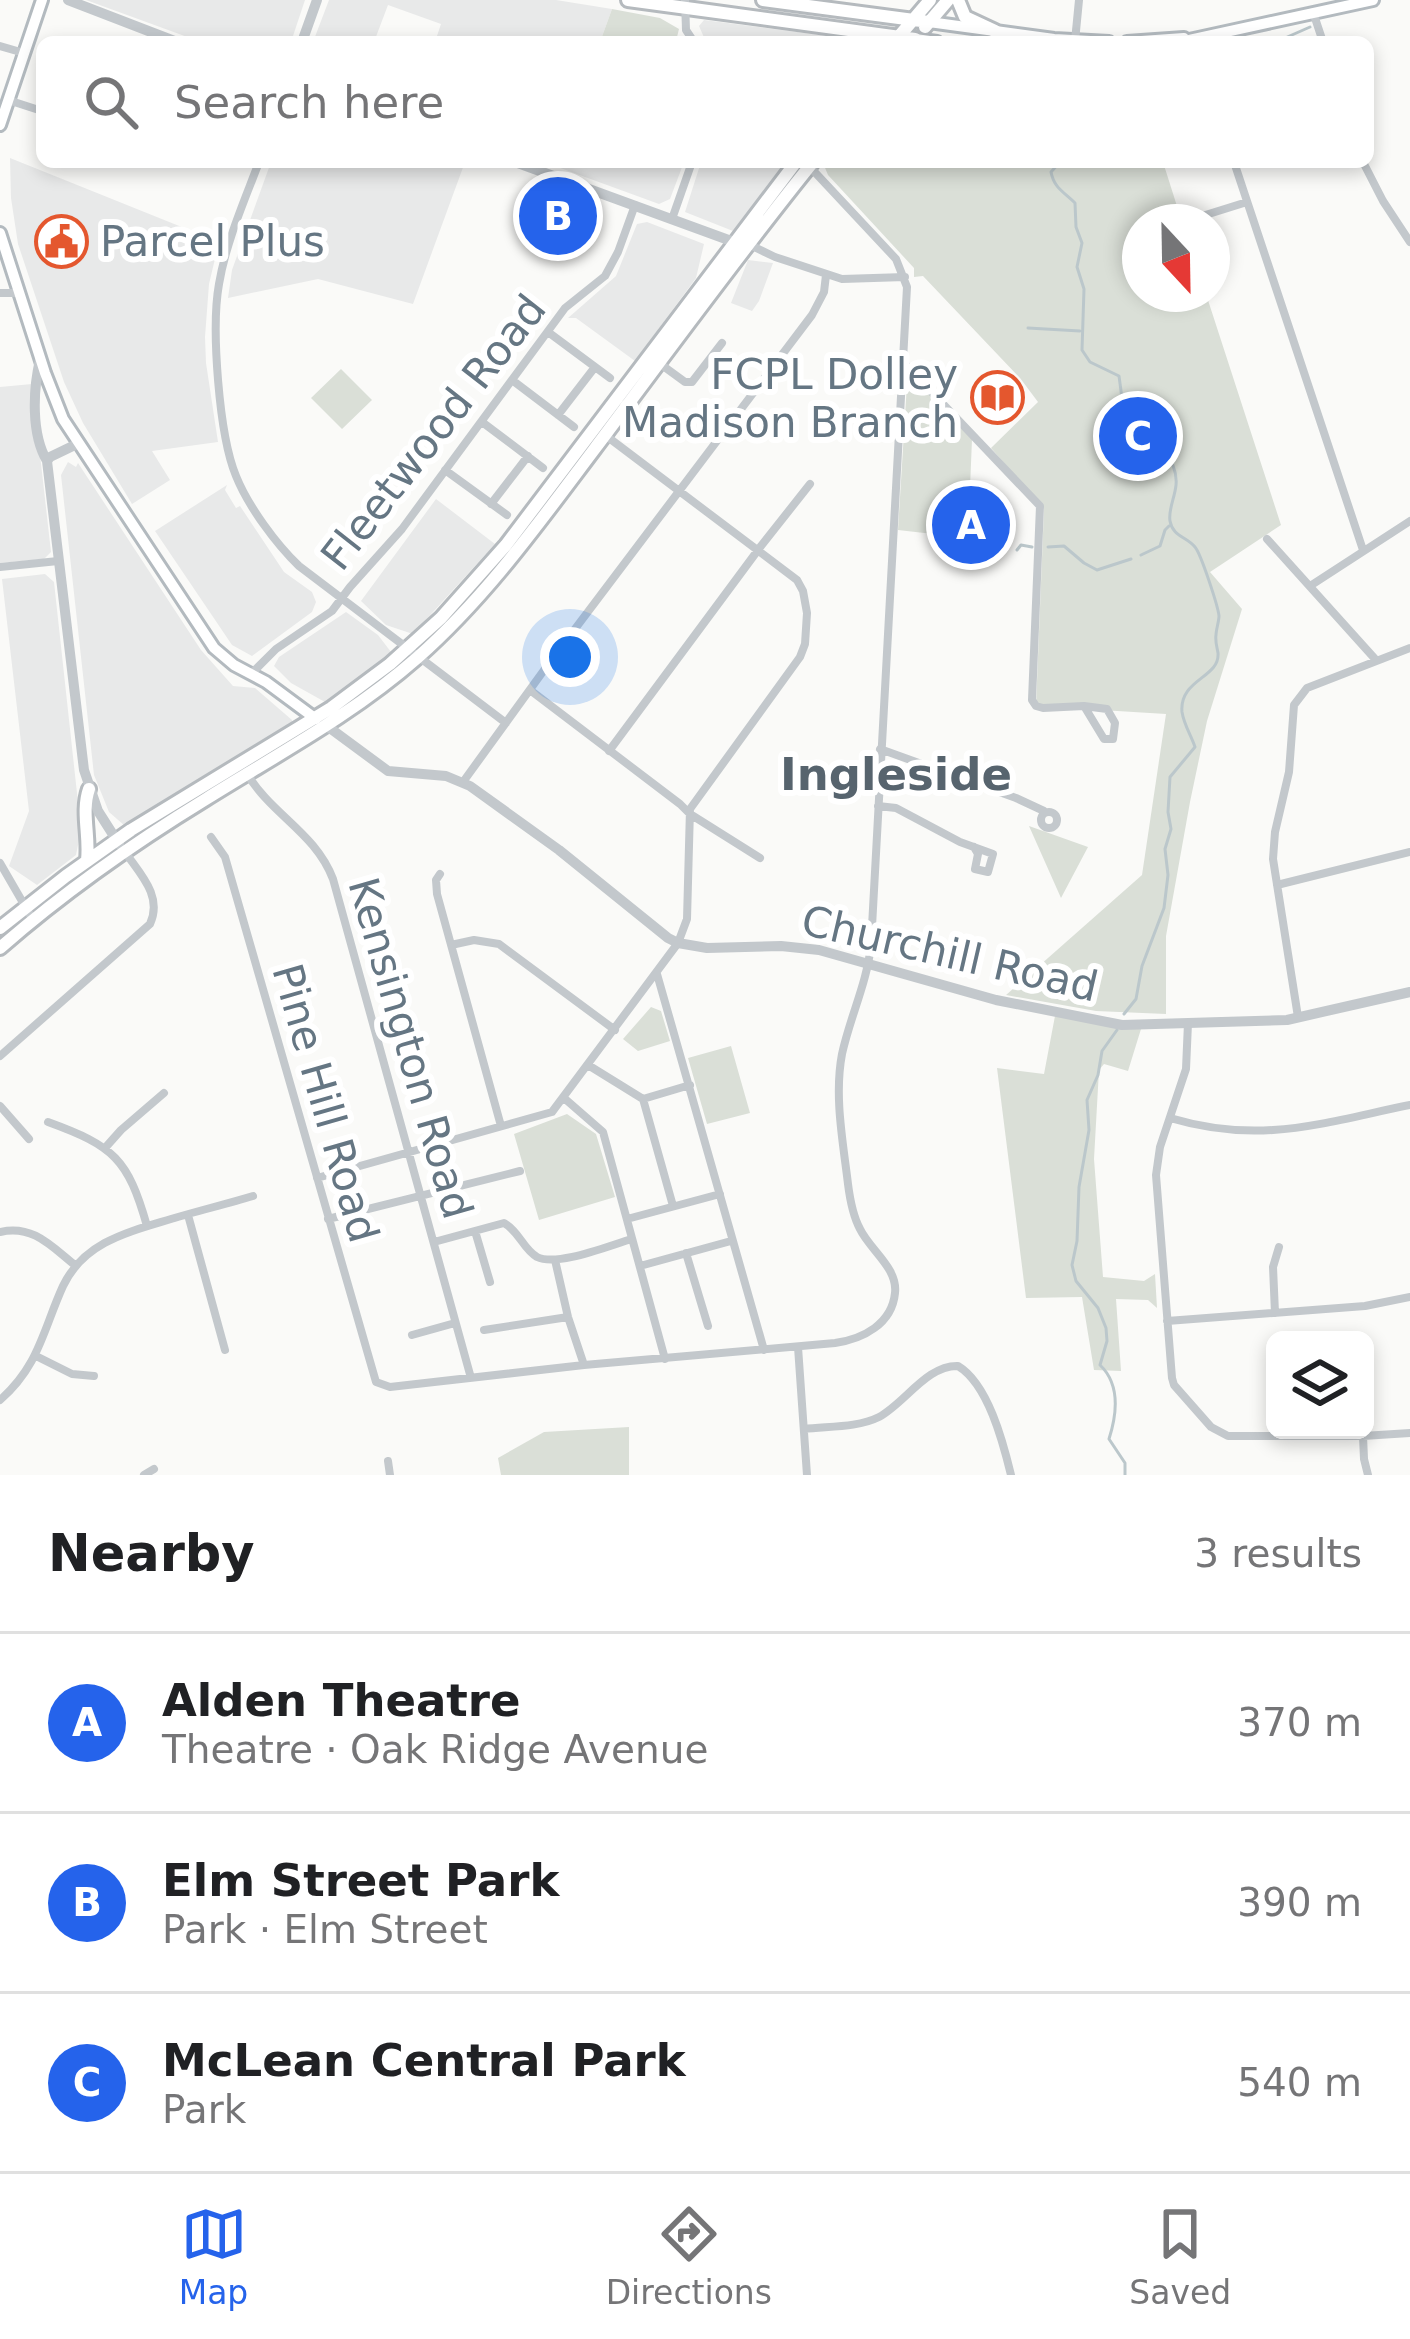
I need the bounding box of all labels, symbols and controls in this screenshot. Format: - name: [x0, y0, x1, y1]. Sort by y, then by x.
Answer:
- search box: [36, 36, 1374, 168]
- icon: search: [78, 69, 144, 135]
- text: Search here: [174, 76, 444, 129]
- pin: B: [519, 171, 597, 261]
- north arrow: [1122, 204, 1230, 312]
- public building icon: Parcel Plus: [33, 213, 89, 269]
- place label: Parcel Plus: [100, 217, 325, 266]
- street label: Fleetwood Road: [311, 285, 556, 579]
- place label: FCPL Dolley Madison Branch: [622, 350, 958, 447]
- library icon: FCPL Dolley Madison Branch: [969, 370, 1025, 426]
- pin: C: [1099, 391, 1177, 481]
- pin: A: [932, 480, 1010, 570]
- your location: [540, 627, 600, 687]
- district label: Ingleside: [780, 748, 1012, 801]
- street label: Kensington Road: [338, 872, 483, 1224]
- street label: Churchill Road: [797, 896, 1103, 1011]
- street label: Pine Hill Road: [262, 958, 389, 1248]
- map controls: [1266, 1331, 1374, 1439]
- button: layers: [1266, 1331, 1374, 1439]
- text: Nearby: [48, 1524, 255, 1583]
- text: 3 results: [1194, 1531, 1362, 1576]
- text: Alden Theatre: [162, 1674, 521, 1727]
- text: A: [72, 1700, 102, 1745]
- text: 370 m: [1237, 1700, 1362, 1745]
- text: Theatre · Oak Ridge Avenue: [162, 1727, 708, 1772]
- text: Elm Street Park: [162, 1854, 559, 1907]
- text: B: [72, 1880, 102, 1925]
- text: 390 m: [1237, 1880, 1362, 1925]
- text: Park · Elm Street: [162, 1907, 488, 1952]
- text: McLean Central Park: [162, 2034, 686, 2087]
- text: C: [73, 2060, 101, 2105]
- text: 540 m: [1237, 2060, 1362, 2105]
- text: Park: [162, 2087, 246, 2132]
- tab: Map: [179, 2201, 248, 2312]
- tab: Directions: [606, 2201, 772, 2312]
- tab: Saved: [1129, 2201, 1231, 2312]

